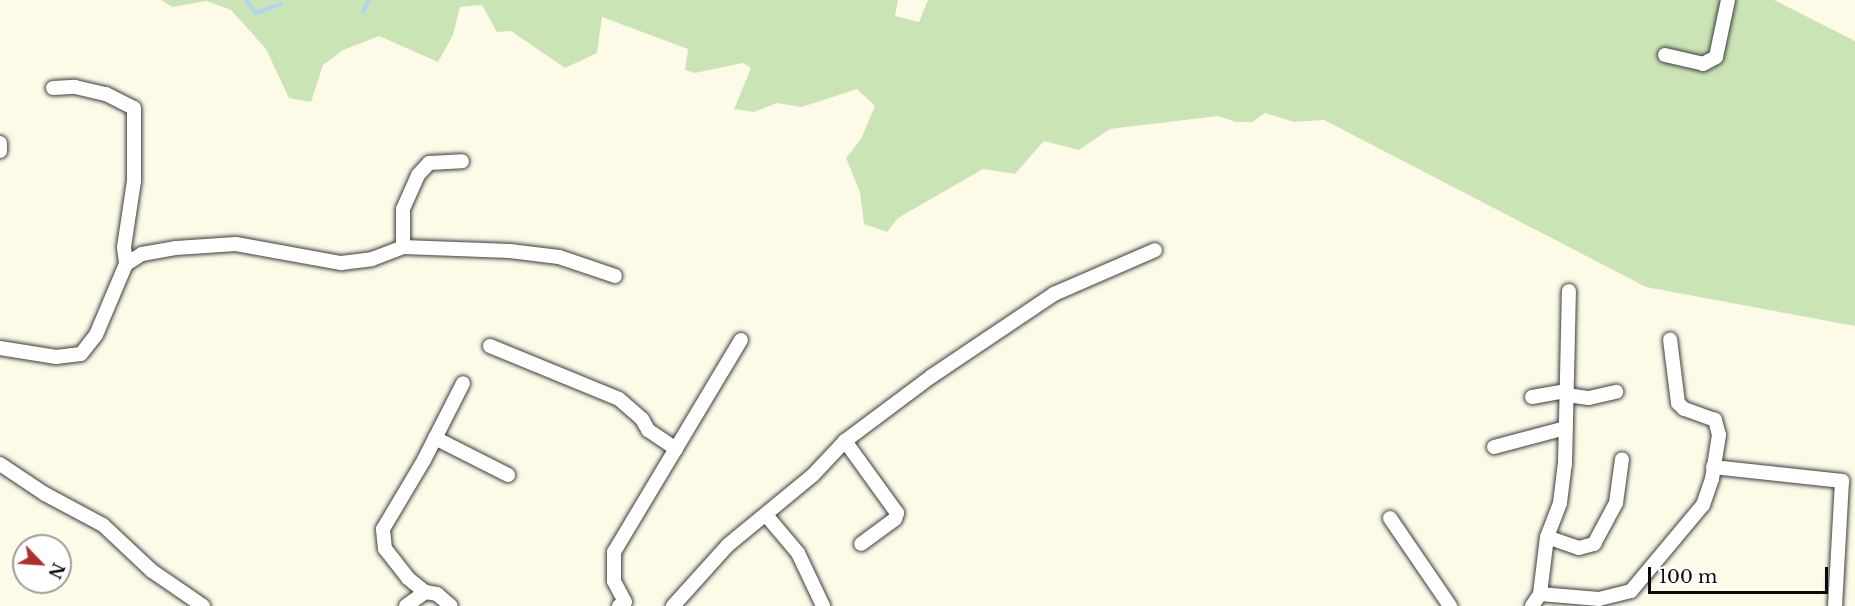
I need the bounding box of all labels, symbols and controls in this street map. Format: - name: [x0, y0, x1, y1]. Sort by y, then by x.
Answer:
- north arrow: [12, 534, 72, 594]
- scale bar: [1651, 555, 1831, 593]
- text: N: [44, 560, 69, 582]
- text: 100 m: [1659, 566, 1717, 588]

